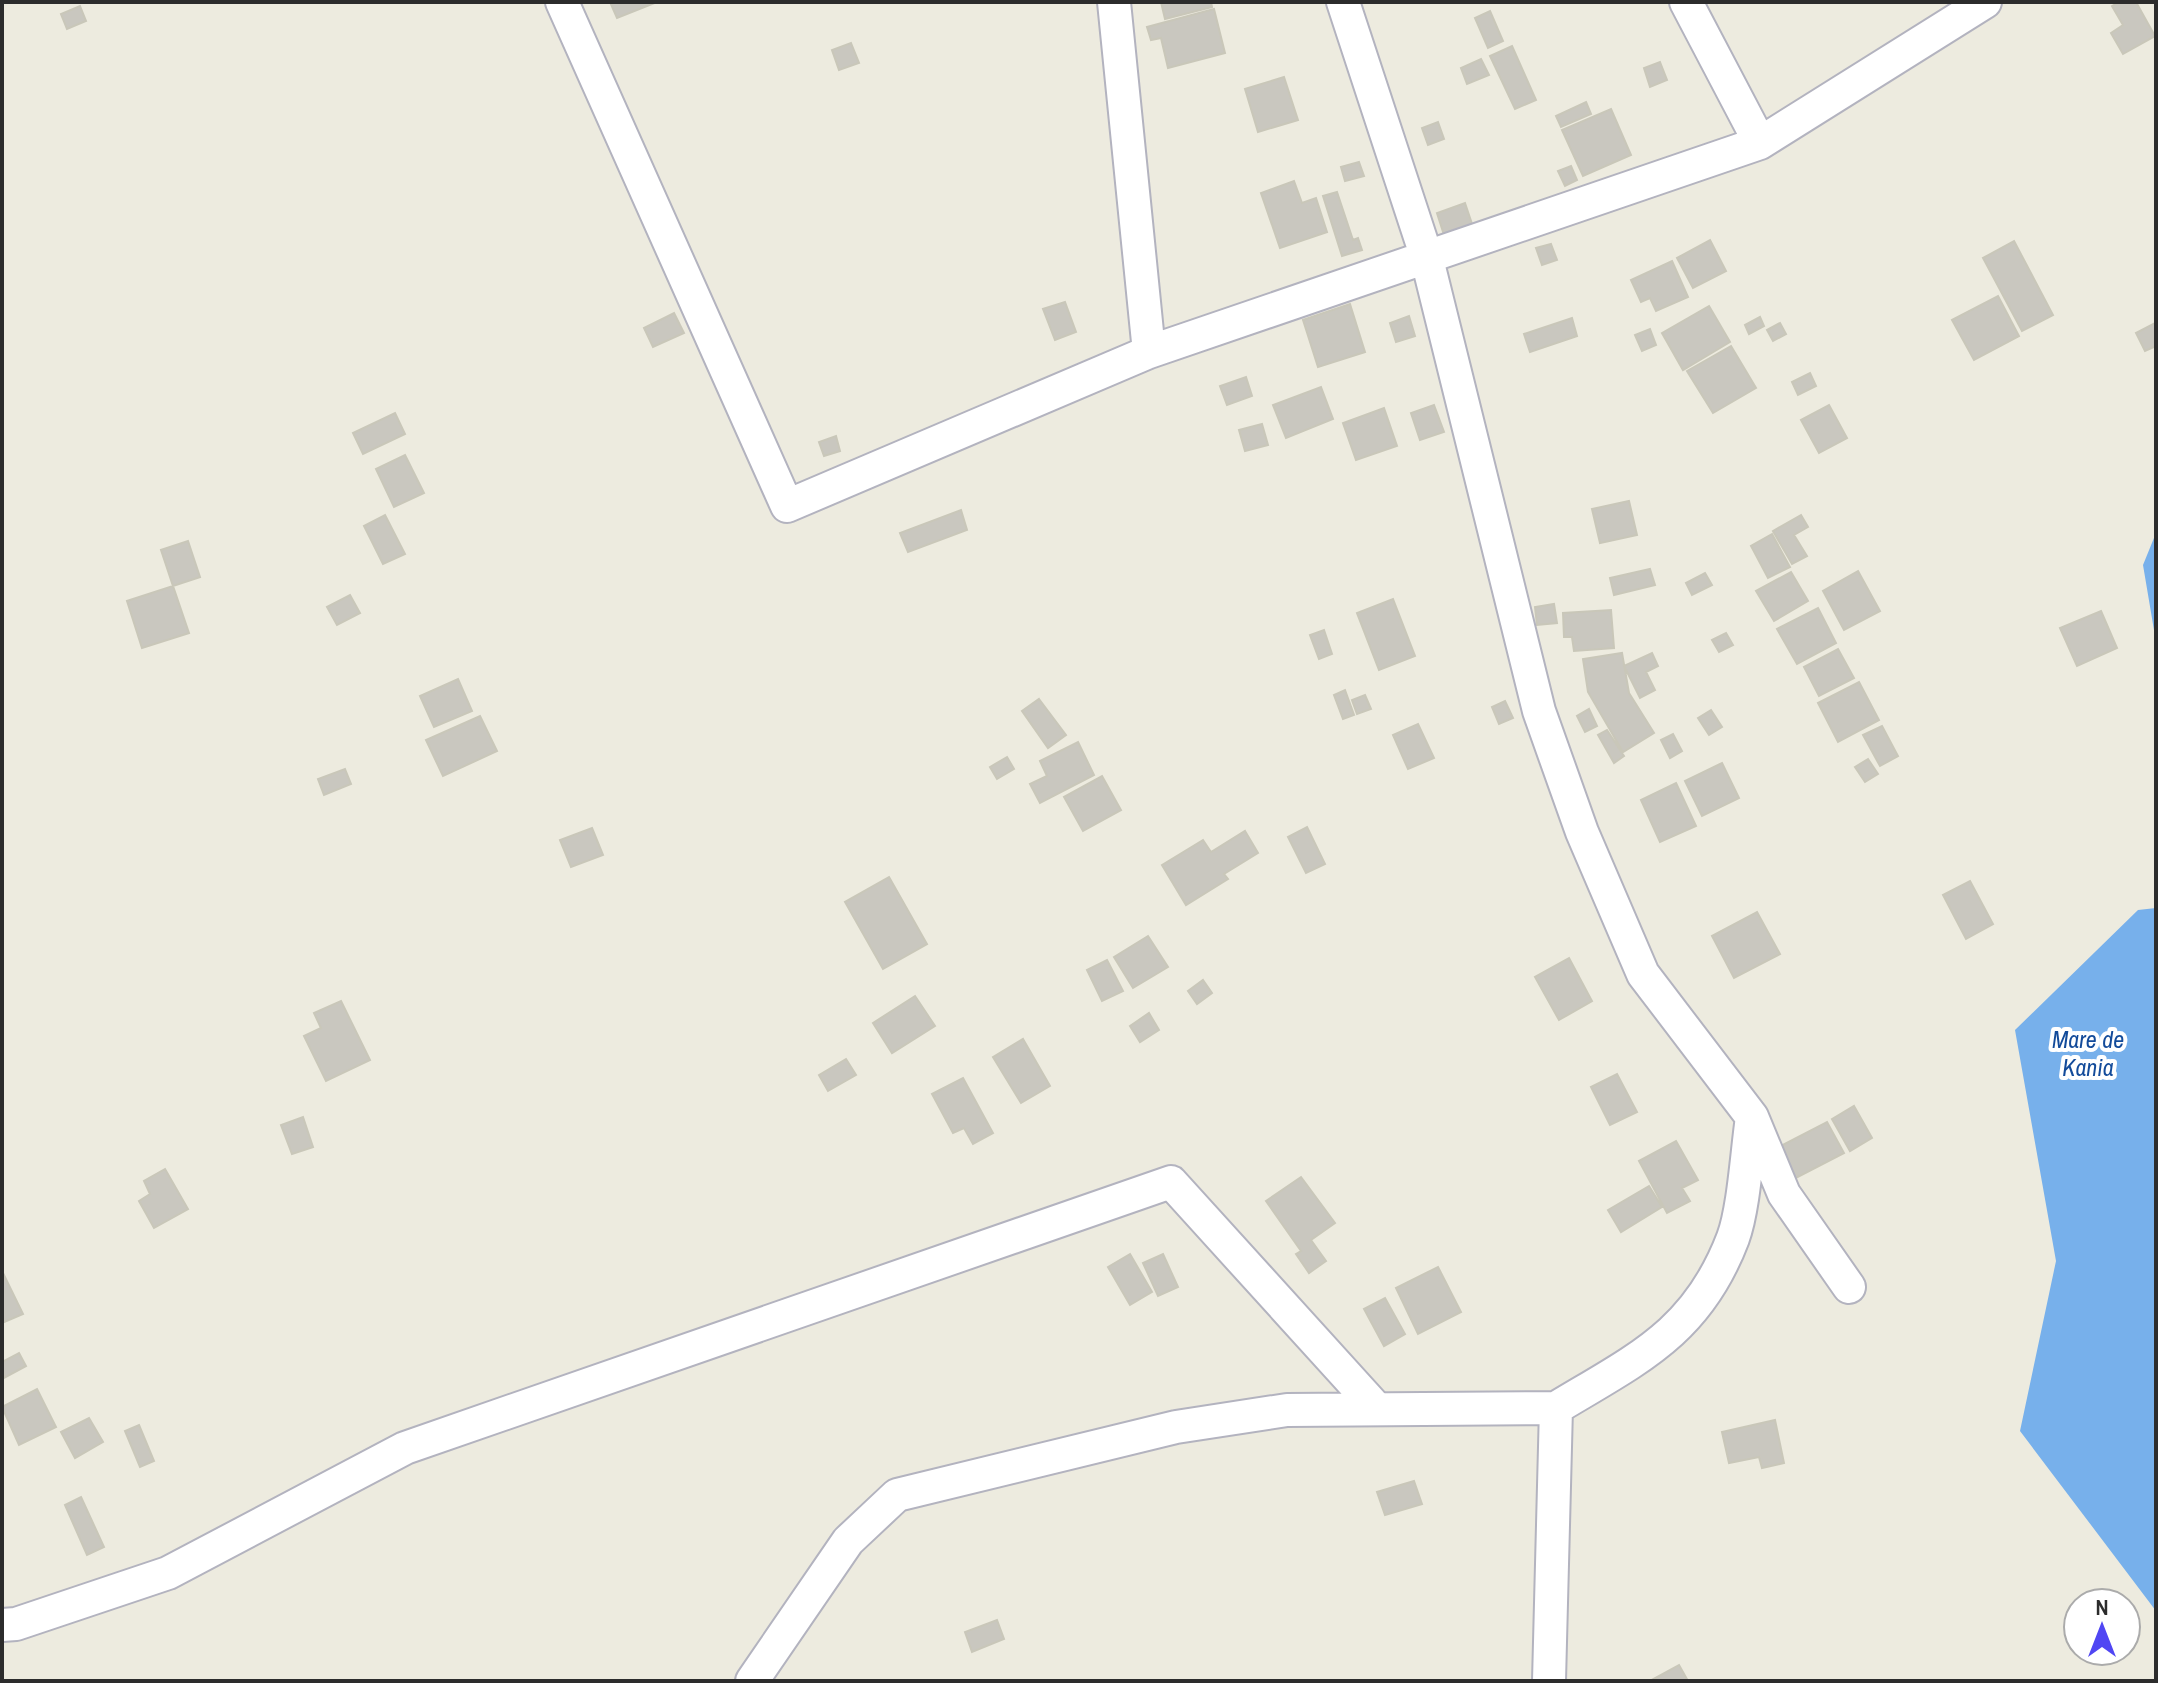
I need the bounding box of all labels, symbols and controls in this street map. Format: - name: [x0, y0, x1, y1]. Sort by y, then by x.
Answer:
- water label: Mare de Kania: [2052, 1023, 2124, 1083]
- north arrow: [2062, 1587, 2142, 1667]
- text: N: [2095, 1592, 2109, 1622]

